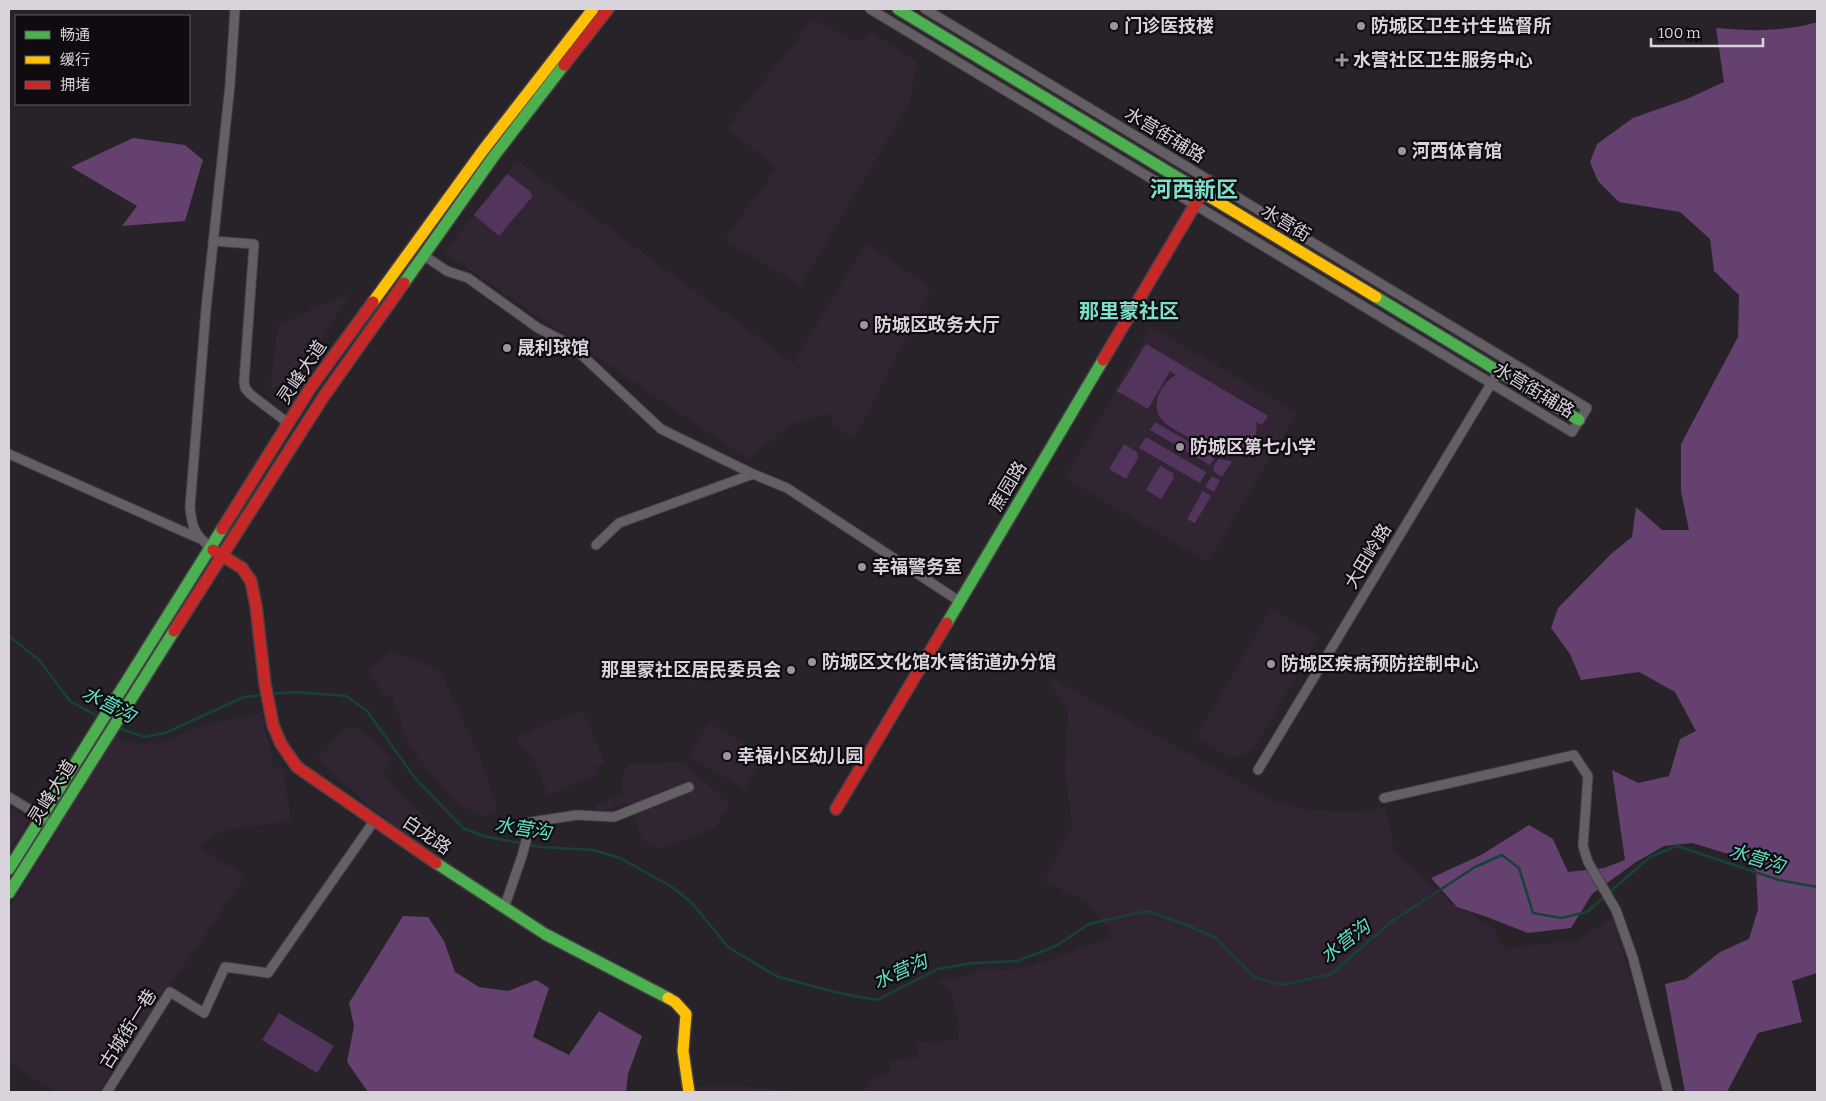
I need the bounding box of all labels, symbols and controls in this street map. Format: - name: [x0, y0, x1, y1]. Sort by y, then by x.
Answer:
- legend: [15, 15, 190, 105]
- place label: 门诊医技楼: [1124, 15, 1214, 37]
- place label: 防城区卫生计生监督所: [1371, 15, 1551, 37]
- scale bar: [1651, 15, 1764, 47]
- marker: 门诊医技楼: [1108, 20, 1120, 32]
- marker: 防城区卫生计生监督所: [1355, 20, 1367, 32]
- text: 100 m: [1658, 24, 1701, 42]
- text: 畅通: [60, 26, 90, 44]
- place label: 水营社区卫生服务中心: [1353, 49, 1533, 71]
- text: 缓行: [60, 51, 90, 69]
- marker: 水营社区卫生服务中心: [1335, 53, 1349, 67]
- text: 拥堵: [60, 76, 90, 94]
- street label: 水营街辅路: [1121, 102, 1209, 168]
- place label: 河西体育馆: [1412, 140, 1502, 162]
- marker: 河西体育馆: [1396, 145, 1408, 157]
- district label: 河西新区: [1150, 176, 1238, 203]
- street label: 水营街: [1257, 200, 1315, 246]
- district label: 那里蒙社区: [1079, 299, 1179, 323]
- place label: 防城区政务大厅: [874, 314, 1000, 336]
- marker: 防城区政务大厅: [858, 319, 870, 331]
- street label: 灵峰大道: [273, 336, 331, 408]
- place label: 晟利球馆: [517, 337, 589, 359]
- marker: 晟利球馆: [501, 342, 513, 354]
- street label: 水营街辅路: [1490, 357, 1578, 423]
- place label: 防城区第七小学: [1190, 436, 1316, 458]
- marker: 防城区第七小学: [1174, 441, 1186, 453]
- street label: 蔗园路: [985, 457, 1031, 515]
- street label: 大田岭路: [1340, 519, 1396, 593]
- place label: 幸福警务室: [872, 556, 962, 578]
- marker: 幸福警务室: [856, 561, 868, 573]
- place label: 防城区文化馆水营街道办分馆: [822, 651, 1056, 673]
- place label: 防城区疾病预防控制中心: [1281, 653, 1479, 675]
- marker: 防城区文化馆水营街道办分馆: [806, 656, 818, 668]
- marker: 防城区疾病预防控制中心: [1265, 658, 1277, 670]
- place label: 那里蒙社区居民委员会: [601, 659, 781, 681]
- marker: 那里蒙社区居民委员会: [785, 664, 797, 676]
- water label: 水营沟: [78, 681, 141, 729]
- place label: 幸福小区幼儿园: [737, 745, 863, 767]
- marker: 幸福小区幼儿园: [721, 750, 733, 762]
- street label: 灵峰大道: [24, 756, 80, 828]
- street label: 白龙路: [398, 811, 456, 859]
- water label: 水营沟: [493, 813, 555, 845]
- water label: 水营沟: [1726, 839, 1789, 878]
- water label: 水营沟: [1316, 914, 1376, 968]
- water label: 水营沟: [869, 949, 933, 994]
- street label: 古城街一巷: [95, 985, 161, 1073]

